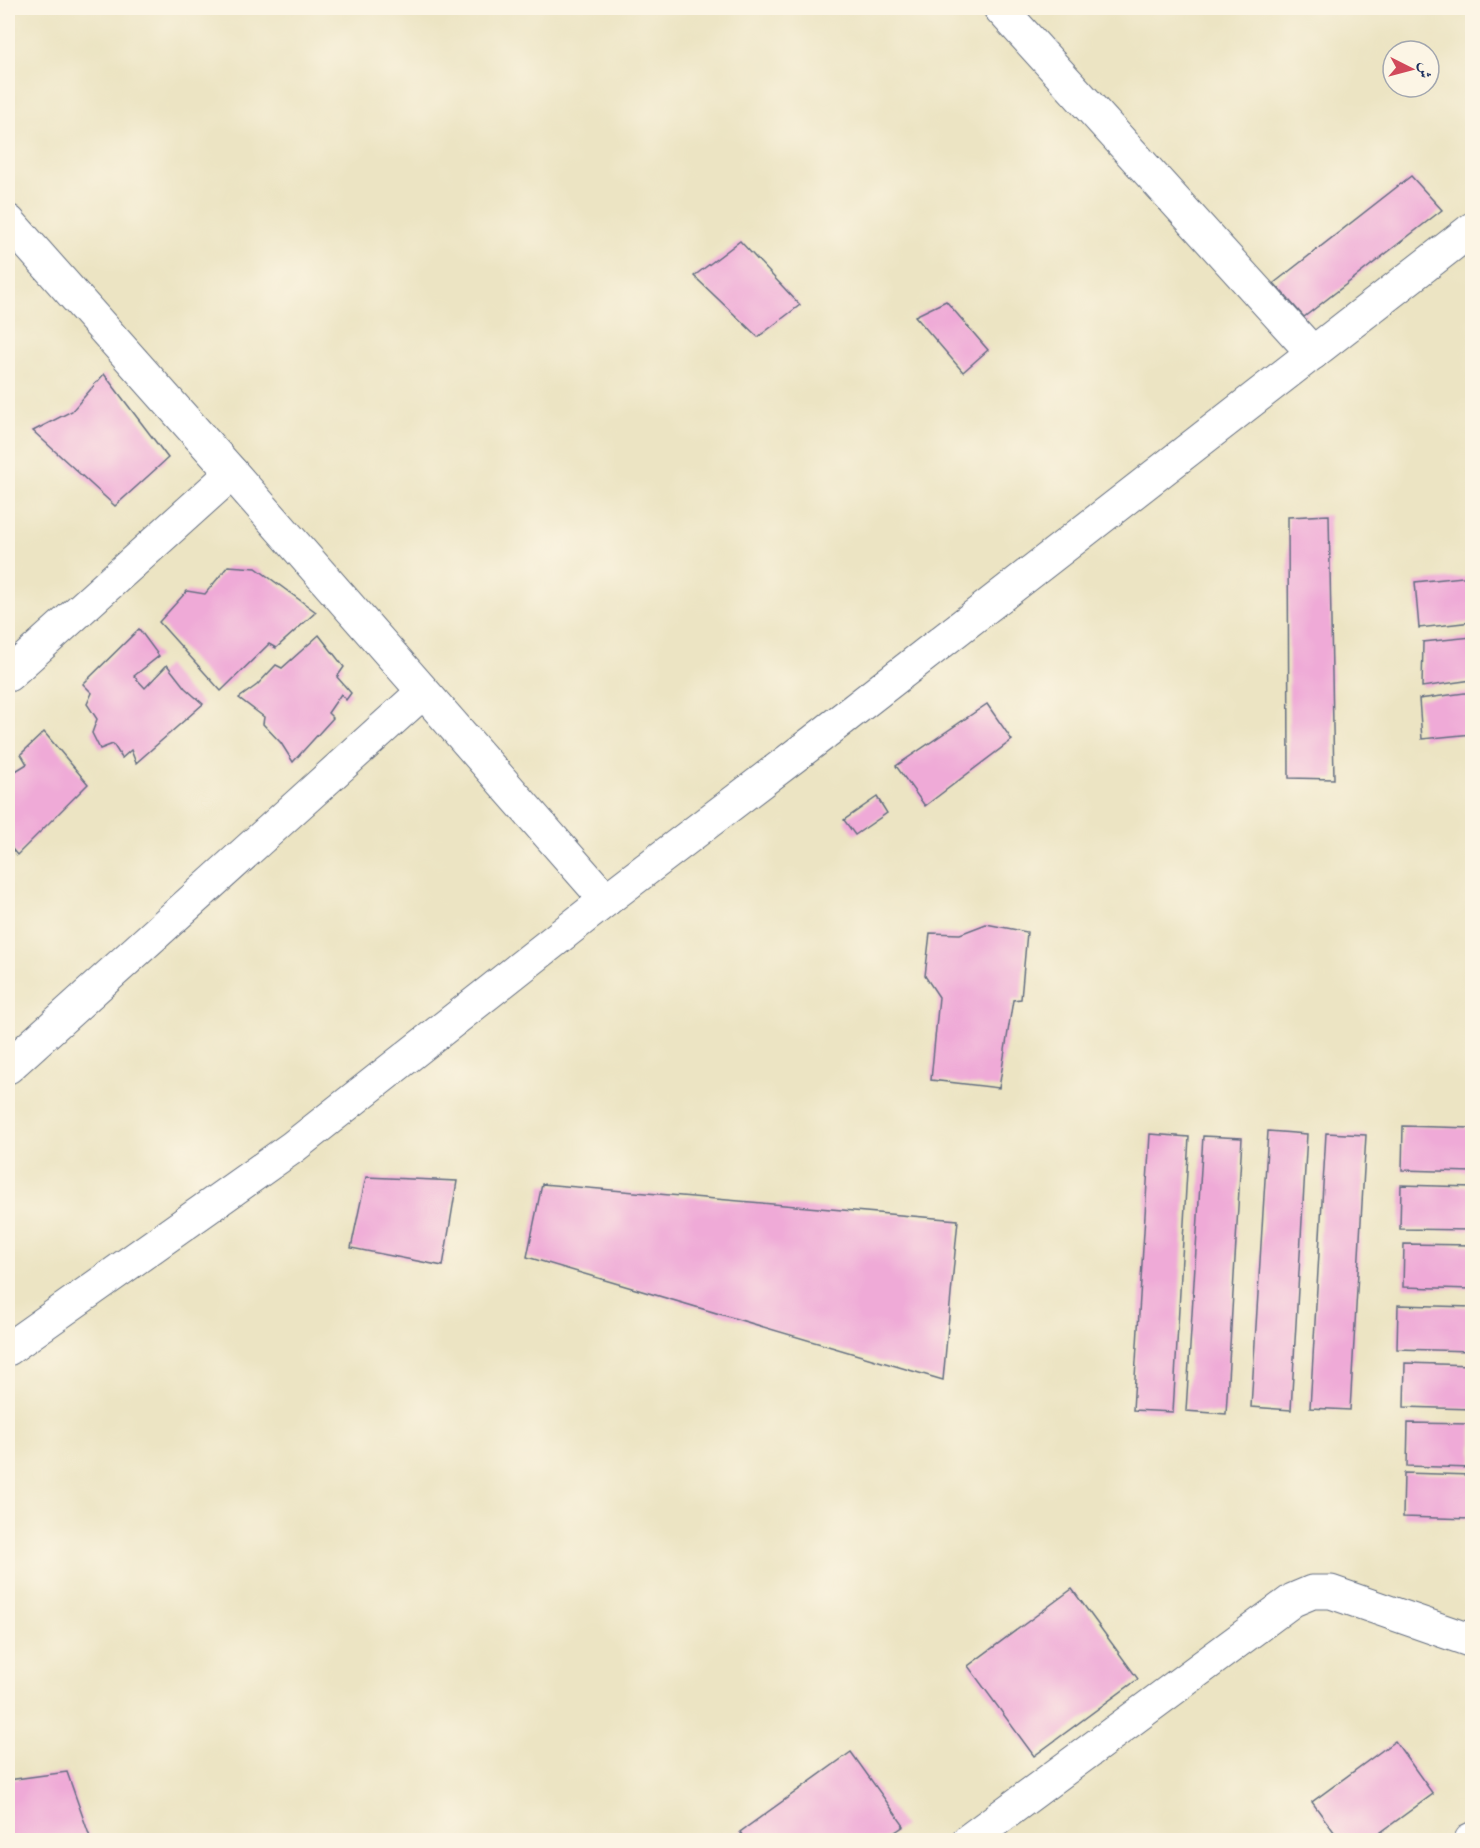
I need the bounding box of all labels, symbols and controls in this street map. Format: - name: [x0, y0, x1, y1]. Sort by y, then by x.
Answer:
- north arrow: [1381, 39, 1441, 99]
- text: ش: [1412, 61, 1436, 79]

